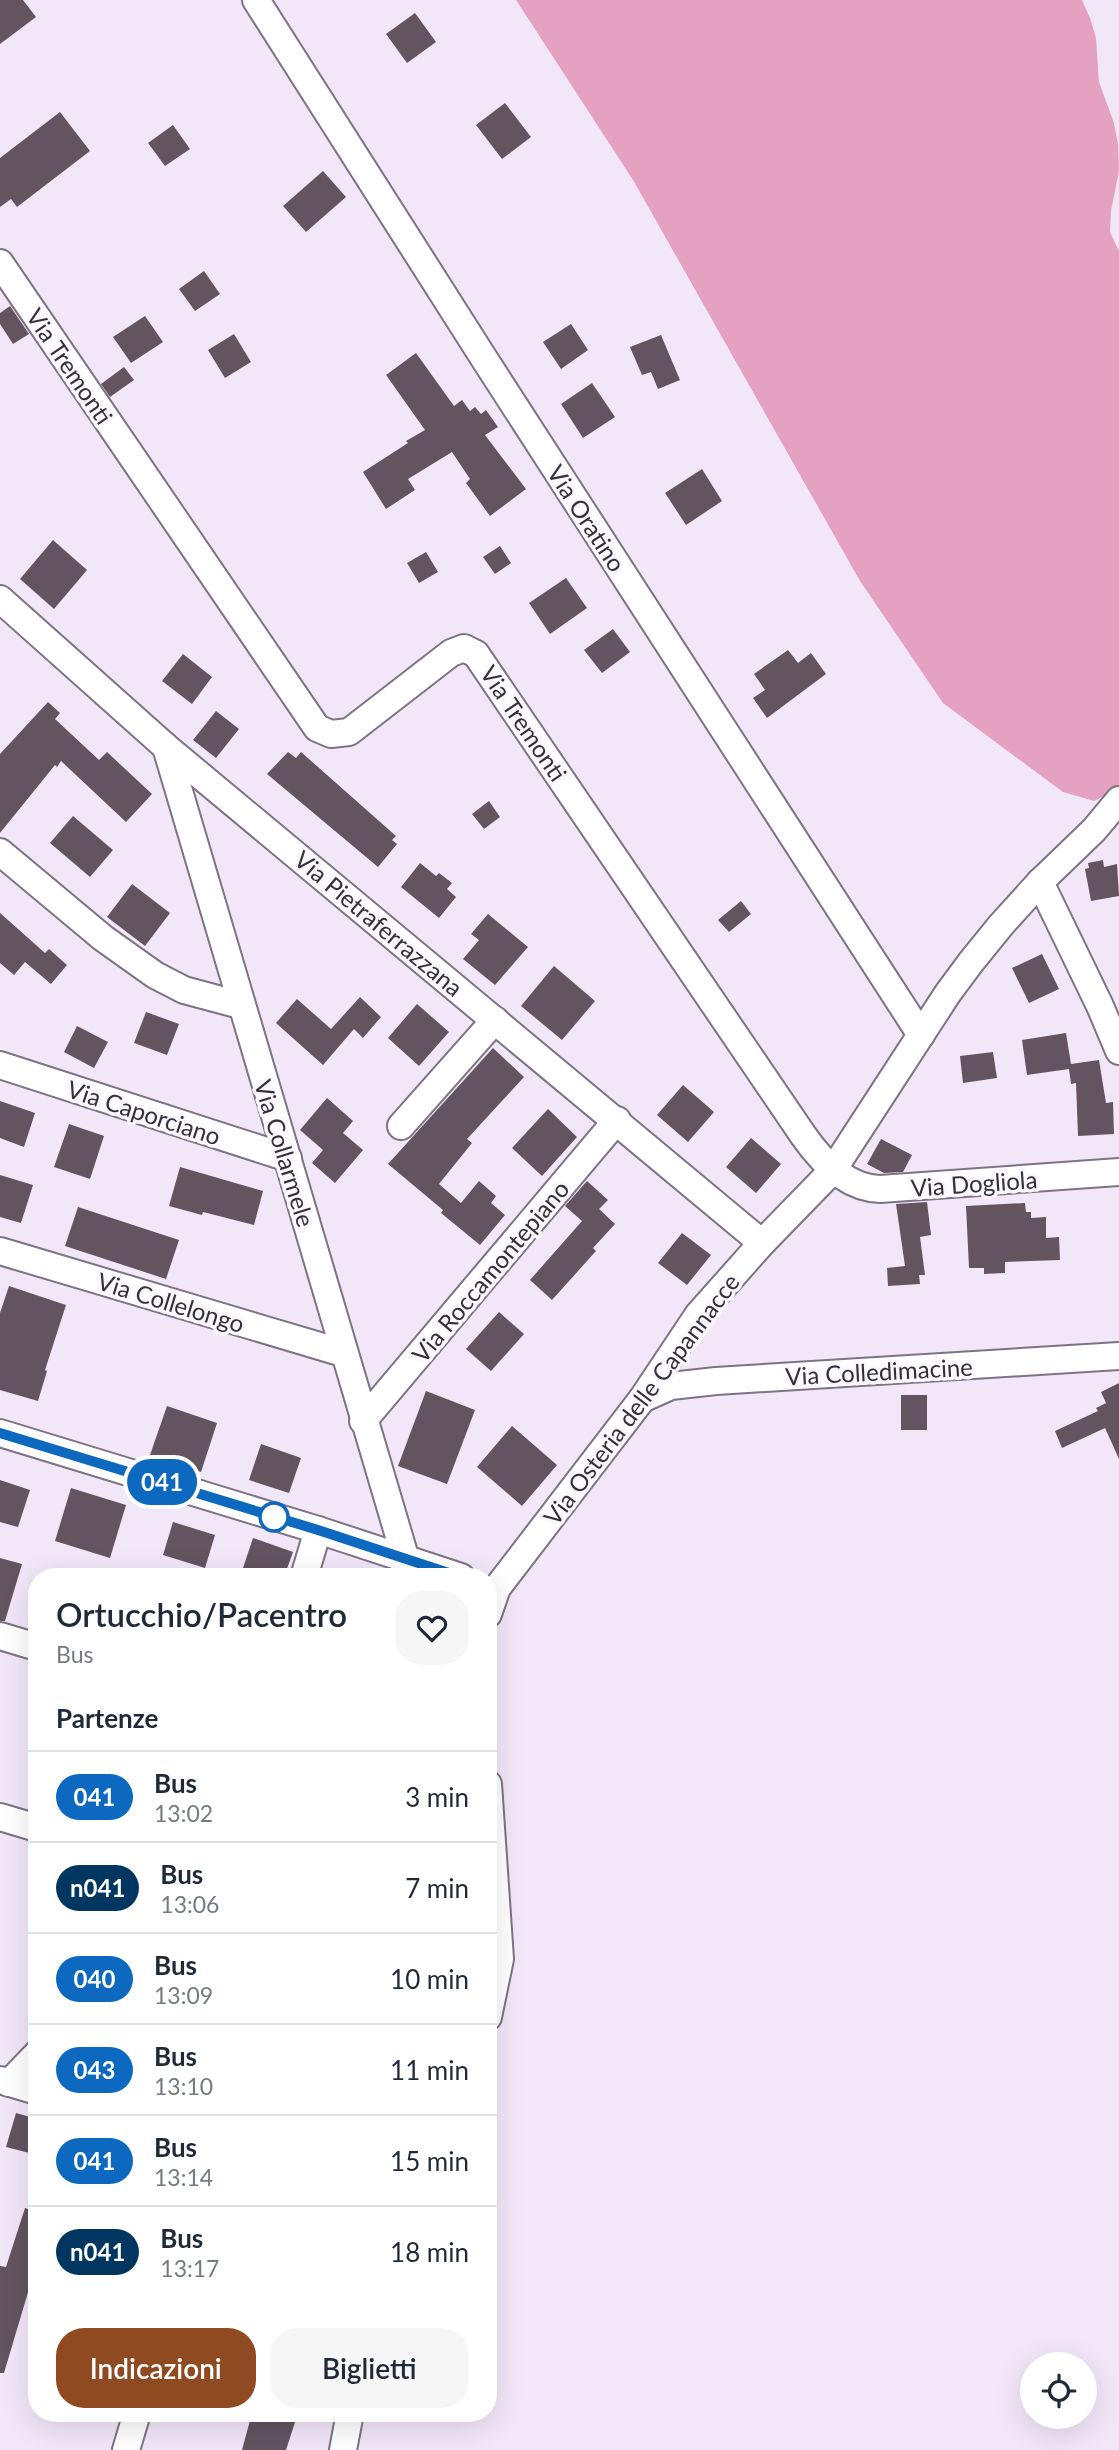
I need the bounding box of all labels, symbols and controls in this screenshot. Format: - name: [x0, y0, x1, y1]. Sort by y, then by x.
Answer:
- street label: Via Tremonti: [21, 303, 119, 429]
- street label: Via Oratino: [542, 459, 632, 577]
- street label: Via Tremonti: [475, 660, 573, 786]
- street label: Via Pietraferrazzana: [289, 844, 469, 1002]
- street label: Via Caporciano: [64, 1074, 224, 1150]
- street label: Via Collarmele: [249, 1076, 321, 1230]
- street label: Via Dogliola: [910, 1164, 1038, 1202]
- street label: Via Roccamontepiano: [405, 1174, 575, 1368]
- street label: Via Collelongo: [94, 1266, 248, 1338]
- street label: Via Osteria delle Capannacce: [537, 1268, 745, 1530]
- street label: Via Colledimacine: [785, 1352, 973, 1390]
- line badge: 041: [122, 1459, 202, 1505]
- text: 041: [141, 1467, 183, 1496]
- unlabelled marker: [259, 1502, 289, 1532]
- button: heart: [395, 1591, 469, 1665]
- text: Ortucchio/Pacentro: [56, 1594, 347, 1634]
- text: Bus: [56, 1640, 93, 1668]
- text: Partenze: [56, 1702, 158, 1734]
- text: Bus: [154, 1767, 197, 1799]
- text: 3 min: [405, 1781, 469, 1813]
- text: 041: [74, 1782, 115, 1811]
- text: 13:02: [154, 1799, 213, 1827]
- text: Bus: [160, 1858, 203, 1890]
- text: 7 min: [405, 1872, 469, 1904]
- text: n041: [70, 1873, 125, 1902]
- text: 13:06: [160, 1890, 219, 1918]
- text: Bus: [154, 1949, 197, 1981]
- text: 10 min: [390, 1963, 469, 1995]
- text: 040: [74, 1964, 115, 1993]
- text: 13:09: [154, 1981, 213, 2009]
- text: Bus: [154, 2040, 197, 2072]
- text: 11 min: [390, 2054, 469, 2086]
- text: 043: [74, 2055, 115, 2084]
- text: 13:10: [154, 2072, 213, 2100]
- text: Bus: [154, 2131, 197, 2163]
- text: 15 min: [390, 2145, 469, 2177]
- text: 041: [74, 2146, 115, 2175]
- text: 13:14: [154, 2163, 213, 2191]
- text: Bus: [160, 2222, 203, 2254]
- text: 18 min: [390, 2236, 469, 2268]
- text: n041: [70, 2237, 125, 2266]
- text: 13:17: [160, 2254, 219, 2282]
- button: Indicazioni: [56, 2328, 256, 2408]
- button: Biglietti: [270, 2328, 469, 2408]
- map controls: [1020, 2352, 1097, 2429]
- button: locate: [1020, 2352, 1097, 2429]

